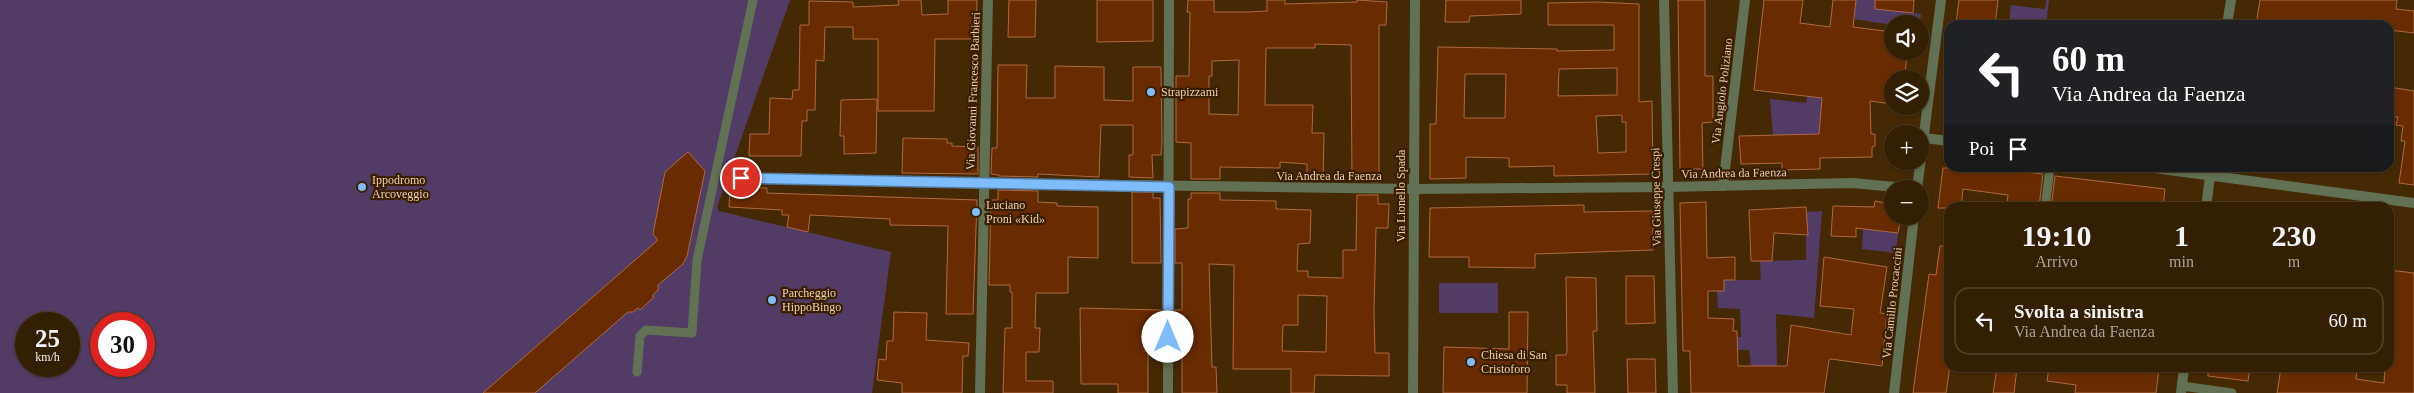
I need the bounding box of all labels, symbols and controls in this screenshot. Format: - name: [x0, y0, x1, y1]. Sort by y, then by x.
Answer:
- street label: Via Giovanni Francesco Barbieri: [963, 11, 983, 170]
- map controls: [1884, 15, 1929, 225]
- button: sound: [1884, 15, 1929, 60]
- street label: Via Angiolo Poliziano: [1709, 37, 1735, 145]
- icon: left: [1969, 40, 2034, 105]
- text: 60 m: [2052, 40, 2125, 79]
- button: layers: [1884, 70, 1929, 115]
- text: Via Andrea da Faenza: [2052, 81, 2246, 106]
- place label: Strapizzami: [1161, 85, 1219, 99]
- marker: Strapizzami: [1145, 86, 1157, 98]
- button: +: [1884, 125, 1929, 170]
- icon: arrive: [2004, 135, 2032, 163]
- text: Poi: [1969, 138, 1994, 159]
- street label: Via Giuseppe Crespi: [1648, 147, 1664, 247]
- street label: Via Lionello Spada: [1394, 149, 1408, 242]
- pin: [720, 157, 762, 199]
- icon: arrive: [727, 164, 755, 192]
- street label: Via Andrea da Faenza: [1681, 165, 1788, 181]
- street label: Via Andrea da Faenza: [1276, 169, 1382, 183]
- place label: Ippodromo Arcoveggio: [372, 173, 429, 201]
- button: −: [1884, 180, 1929, 225]
- marker: Ippodromo Arcoveggio: [356, 181, 368, 193]
- place label: Luciano Proni «Kid»: [986, 198, 1045, 226]
- marker: Luciano Proni «Kid»: [970, 206, 982, 218]
- text: 19:10: [2022, 219, 2092, 252]
- text: 1: [2174, 219, 2189, 252]
- text: 230: [2271, 219, 2316, 252]
- street label: Via Camillo Procaccini: [1879, 246, 1905, 359]
- text: Arrivo: [2035, 253, 2078, 270]
- text: min: [2169, 253, 2194, 270]
- text: m: [2288, 253, 2300, 270]
- place label: Parcheggio HippoBingo: [782, 286, 841, 314]
- marker: Parcheggio HippoBingo: [766, 294, 778, 306]
- text: Svolta a sinistra: [2014, 301, 2144, 322]
- icon: left: [1971, 307, 1999, 335]
- position arrow: [1141, 310, 1193, 362]
- text: 60 m: [2328, 310, 2367, 331]
- speed limit sign: 30: [90, 312, 155, 377]
- text: Via Andrea da Faenza: [2014, 323, 2155, 340]
- text: 25: [35, 325, 60, 352]
- place label: Chiesa di San Cristoforo: [1481, 348, 1547, 376]
- text: km/h: [35, 350, 60, 364]
- marker: Chiesa di San Cristoforo: [1465, 356, 1477, 368]

